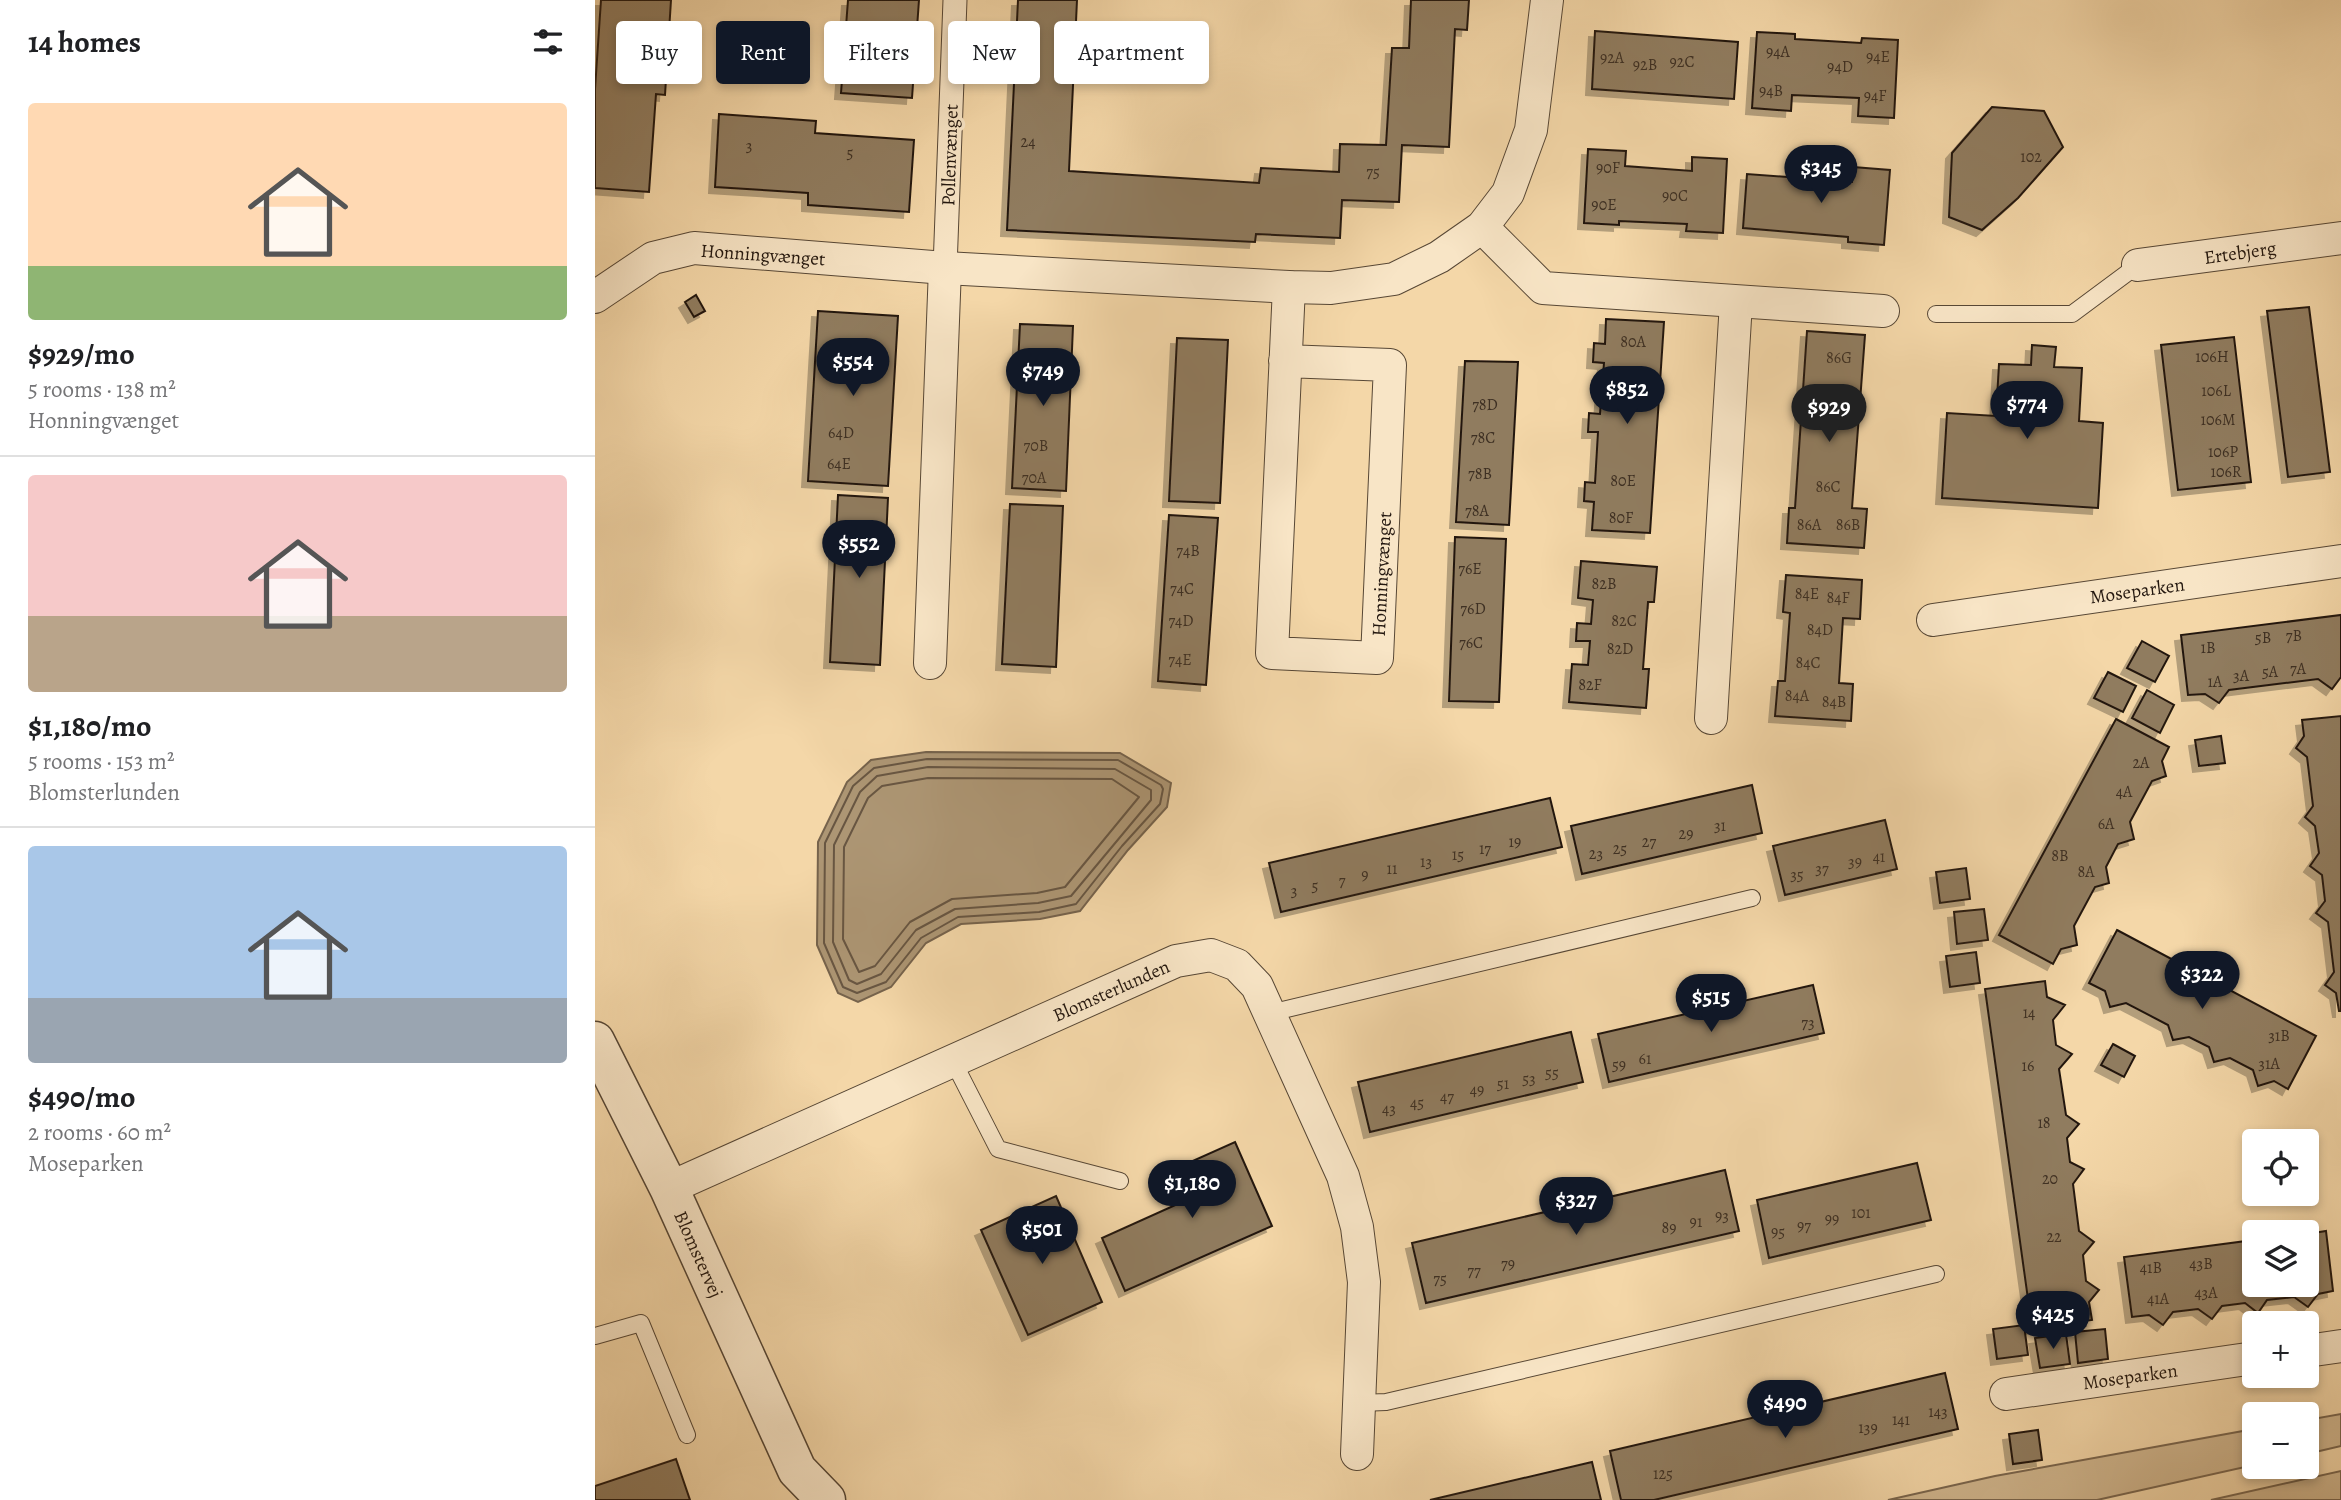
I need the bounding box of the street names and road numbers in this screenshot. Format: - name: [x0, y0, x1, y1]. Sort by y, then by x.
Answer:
- street label: Pollenvænget: [935, 104, 965, 207]
- street label: Ertebjerg: [2202, 235, 2278, 271]
- street label: Honningvænget: [700, 238, 826, 272]
- street label: Honningvænget: [1366, 511, 1398, 637]
- street label: Moseparken: [2088, 571, 2186, 611]
- street label: Blomsterlunden: [1049, 954, 1174, 1028]
- street label: Blomstervej: [667, 1207, 729, 1302]
- street label: Moseparken: [2081, 1357, 2179, 1397]

